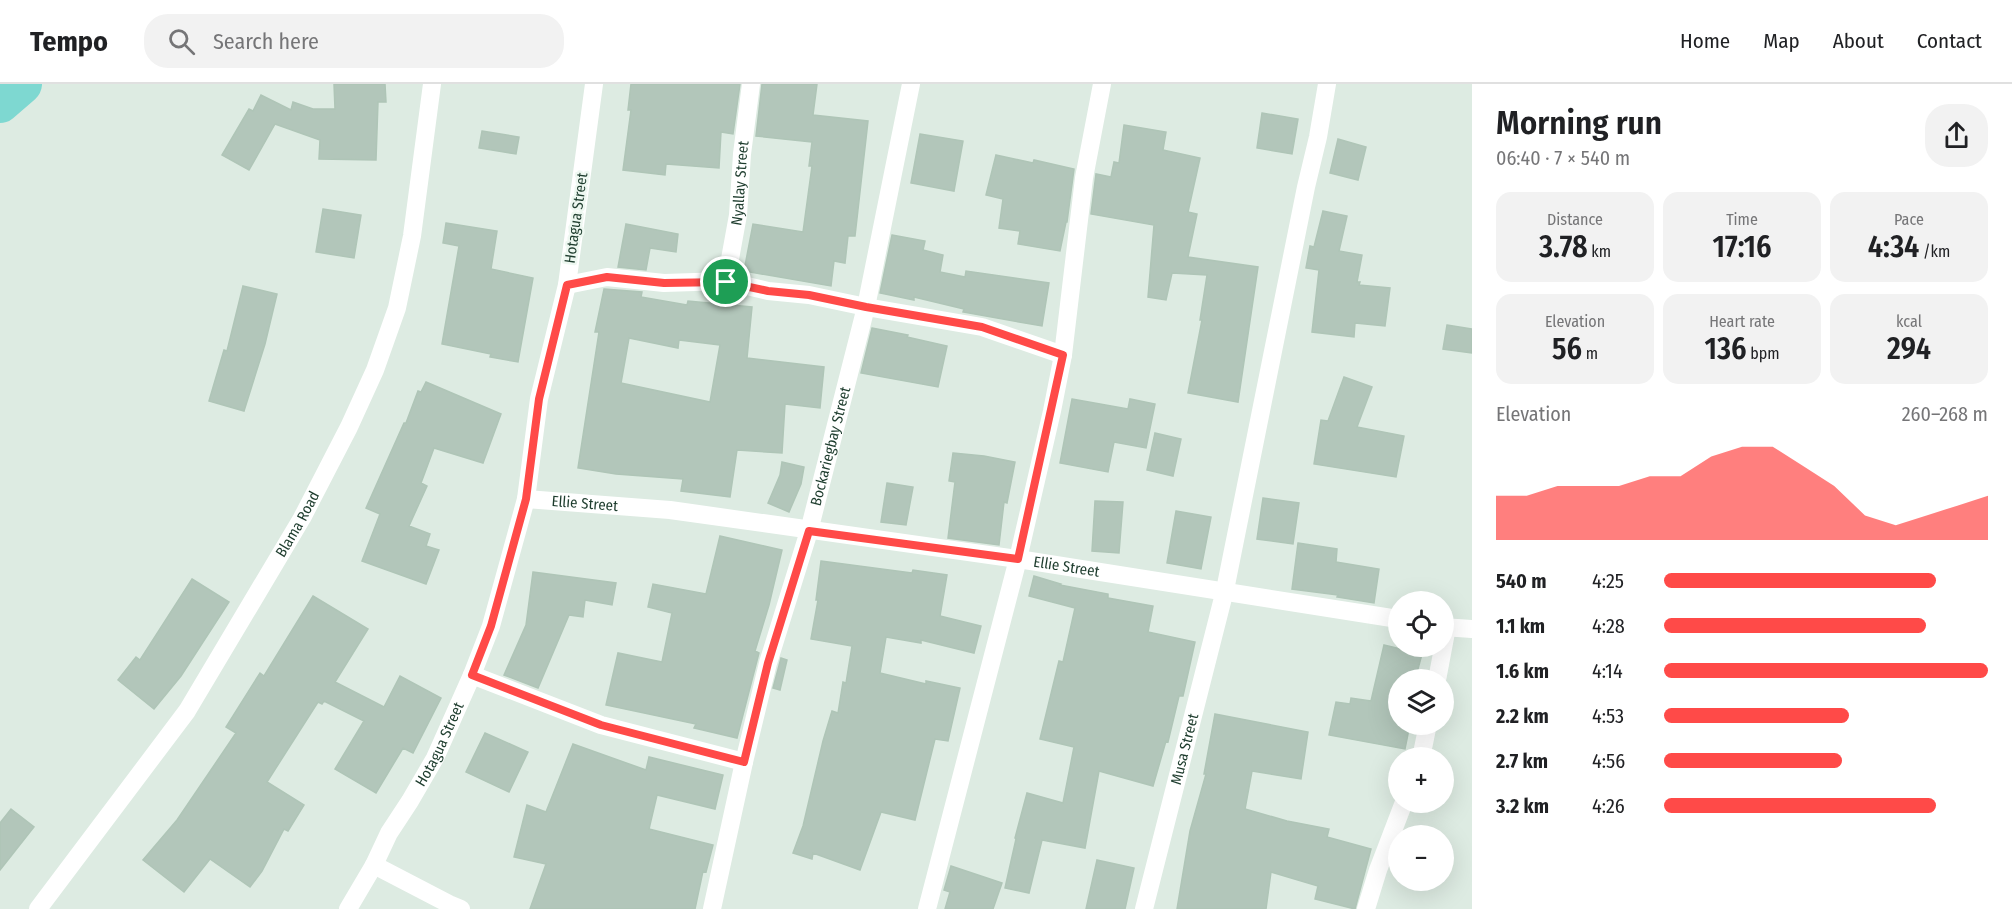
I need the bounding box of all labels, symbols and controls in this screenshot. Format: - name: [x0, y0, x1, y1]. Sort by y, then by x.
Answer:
- search box: [144, 14, 564, 68]
- text: Tempo: [30, 25, 108, 58]
- icon: search: [165, 25, 198, 58]
- text: Search here: [213, 28, 319, 55]
- text: Home: [1680, 28, 1730, 54]
- text: Map: [1763, 28, 1800, 54]
- text: About: [1833, 28, 1884, 54]
- text: Contact: [1917, 28, 1982, 54]
- text: Morning run: [1496, 103, 1662, 143]
- button: share: [1925, 104, 1988, 167]
- street label: Nyallay Street: [727, 140, 753, 227]
- text: 06:40 · 7 × 540 m: [1496, 146, 1630, 170]
- street label: Hotagua Street: [561, 171, 591, 265]
- text: Distance: [1547, 210, 1603, 229]
- text: Time: [1726, 210, 1758, 229]
- text: Pace: [1894, 210, 1924, 229]
- text: 3.78: [1539, 229, 1588, 265]
- text: 17:16: [1713, 229, 1771, 265]
- text: 4:34: [1868, 229, 1919, 265]
- text: km: [1588, 242, 1611, 261]
- text: /km: [1919, 242, 1950, 261]
- pin: [700, 256, 751, 307]
- icon: arrive: [709, 265, 742, 298]
- text: Elevation: [1545, 312, 1605, 331]
- text: Heart rate: [1709, 312, 1775, 331]
- text: kcal: [1896, 312, 1922, 331]
- text: 56: [1552, 331, 1582, 367]
- text: 136: [1704, 331, 1746, 367]
- text: 294: [1887, 331, 1931, 367]
- text: m: [1582, 344, 1598, 363]
- text: bpm: [1746, 344, 1780, 363]
- street label: Bockariegbay Street: [807, 385, 854, 508]
- text: Elevation: [1496, 402, 1571, 426]
- text: 260–268 m: [1902, 402, 1988, 426]
- street label: Blama Road: [272, 488, 323, 560]
- street label: Ellie Street: [551, 492, 619, 515]
- street label: Ellie Street: [1032, 553, 1101, 581]
- text: 540 m: [1496, 569, 1546, 593]
- text: 4:25: [1592, 569, 1624, 593]
- map controls: [1388, 591, 1454, 891]
- button: locate: [1388, 591, 1454, 657]
- text: 1.1 km: [1496, 614, 1545, 638]
- text: 4:28: [1592, 614, 1625, 638]
- text: 1.6 km: [1496, 659, 1549, 683]
- text: 4:14: [1592, 659, 1623, 683]
- button: layers: [1388, 669, 1454, 735]
- street label: Hotagua Street: [412, 699, 468, 790]
- text: 2.2 km: [1496, 704, 1549, 728]
- text: 4:53: [1592, 704, 1624, 728]
- street label: Musa Street: [1167, 712, 1202, 787]
- button: +: [1388, 747, 1454, 813]
- text: 2.7 km: [1496, 749, 1548, 773]
- text: 4:56: [1592, 749, 1625, 773]
- text: 3.2 km: [1496, 794, 1549, 818]
- text: 4:26: [1592, 794, 1625, 818]
- button: −: [1388, 825, 1454, 891]

